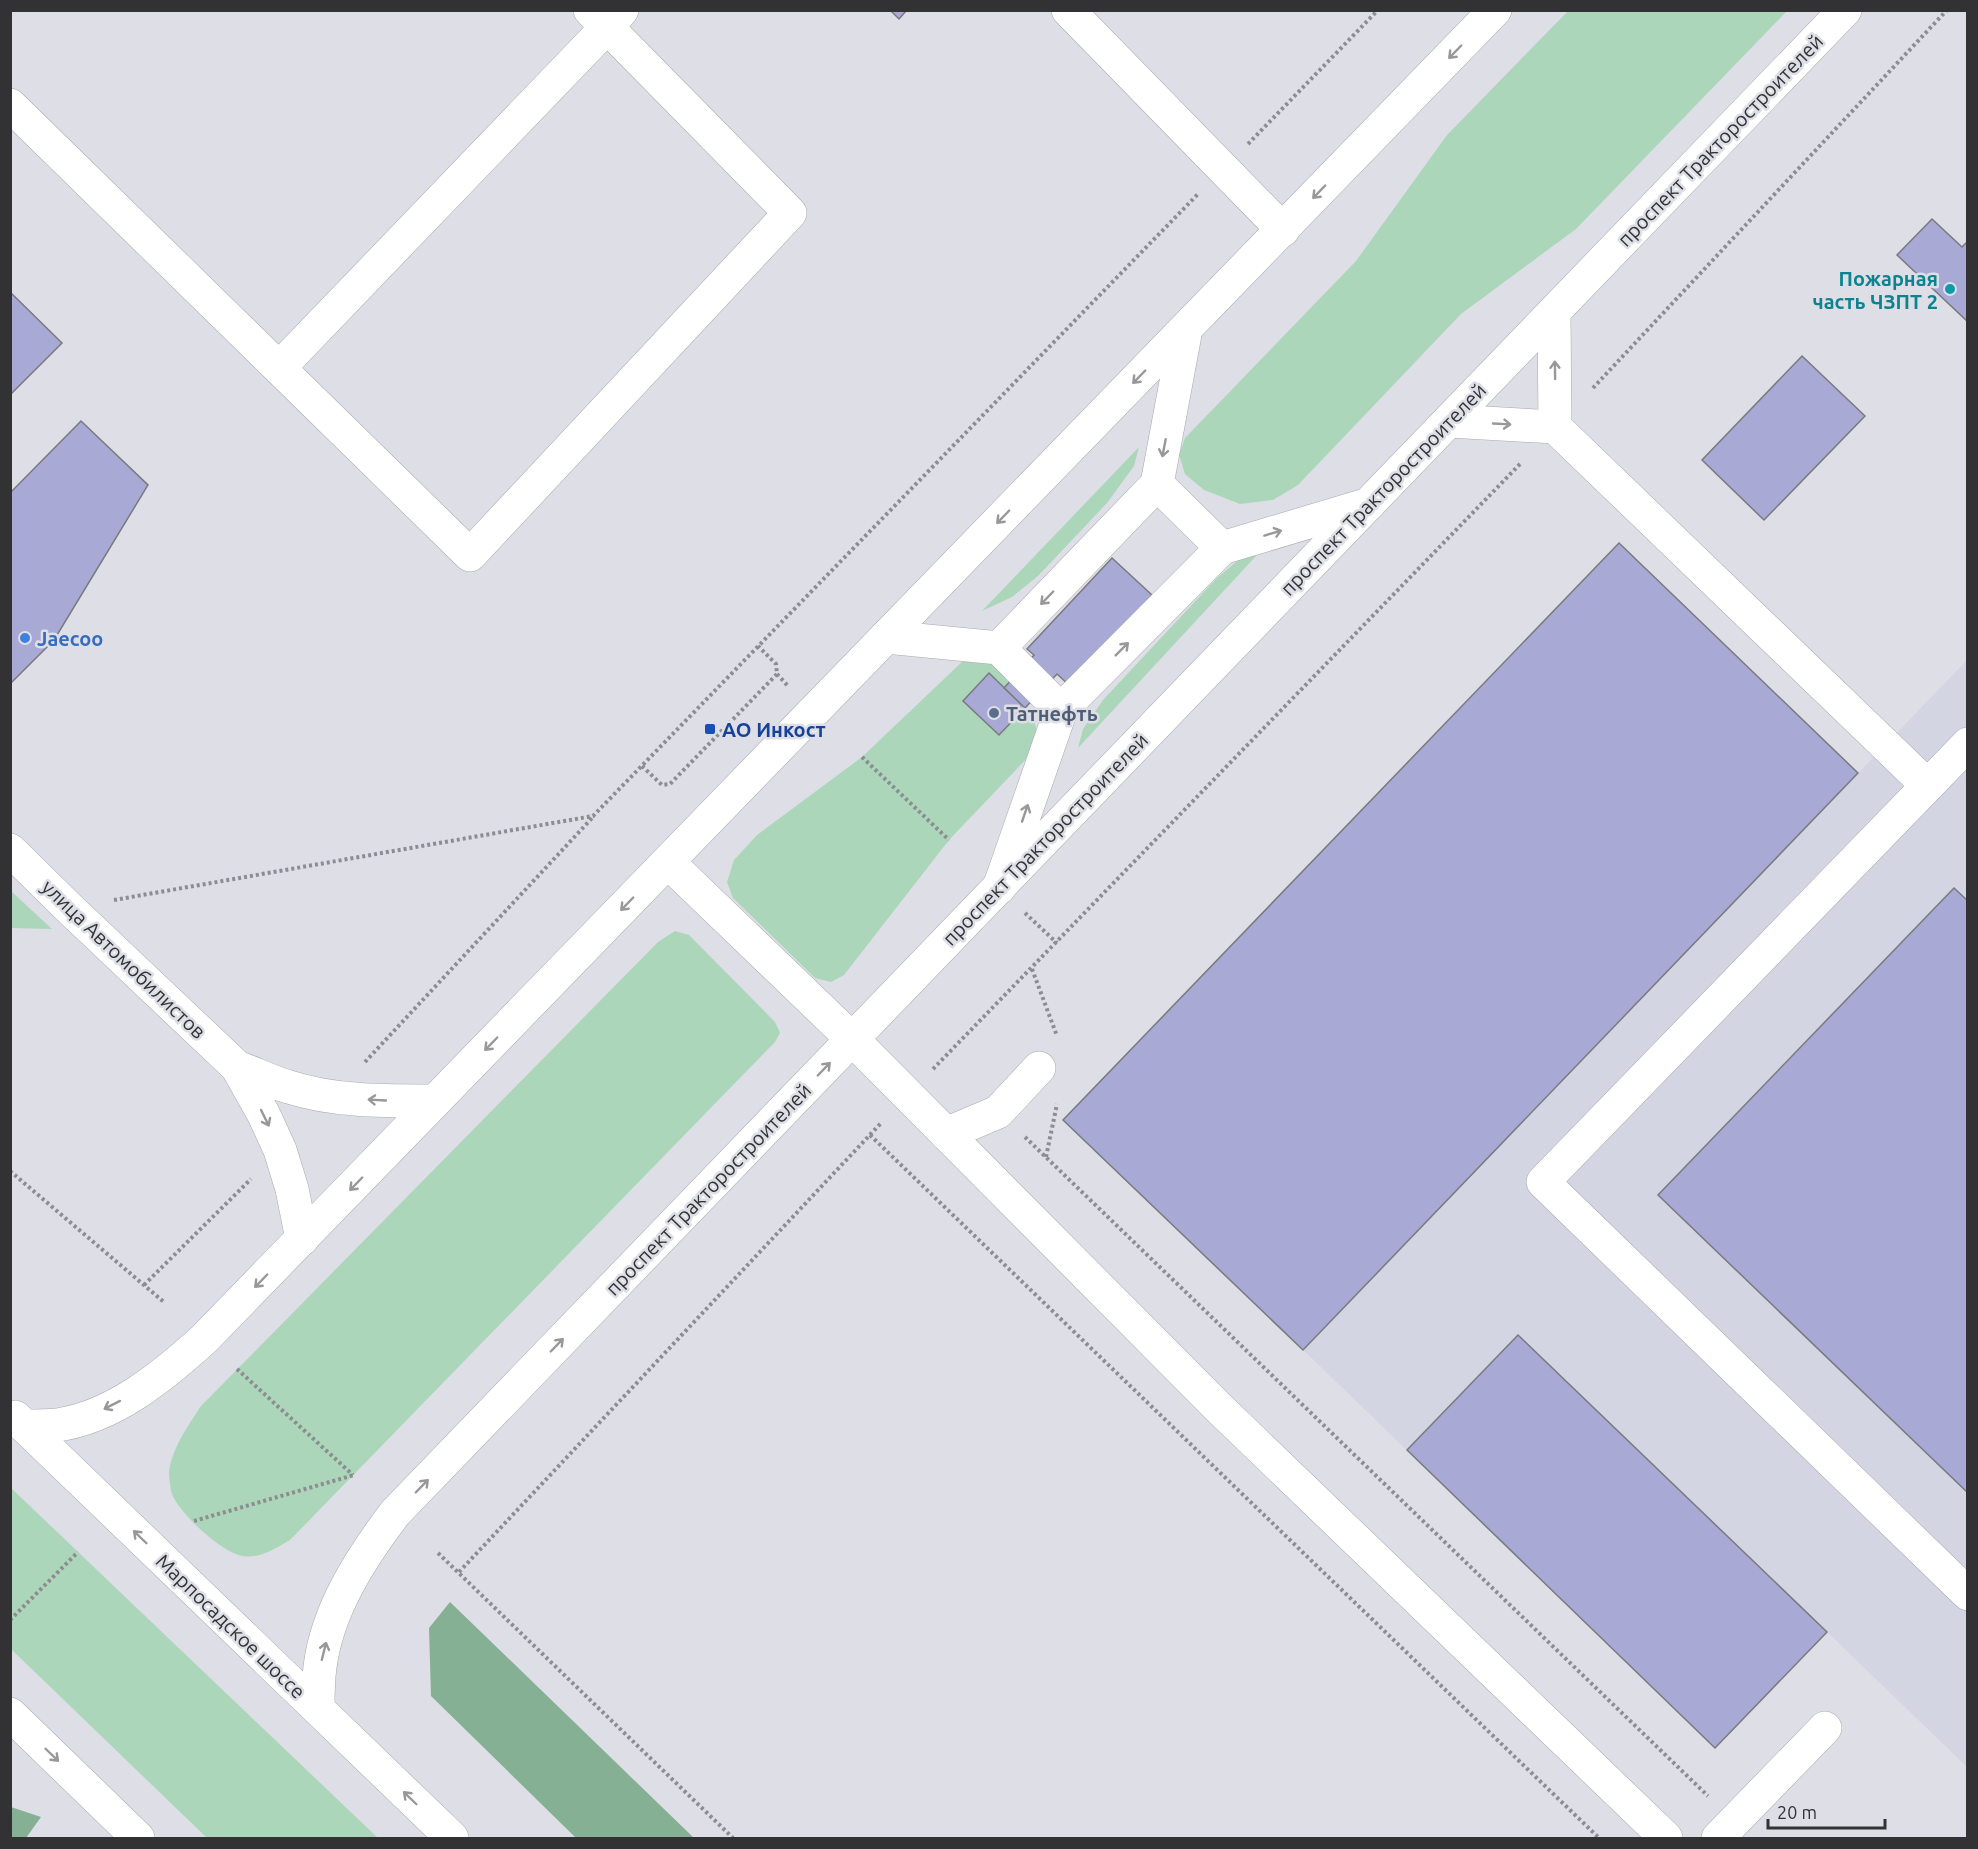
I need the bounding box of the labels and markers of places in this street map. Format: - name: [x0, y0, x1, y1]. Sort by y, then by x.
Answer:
- place label: Пожарная часть ЧЗПТ 2: [1813, 267, 1938, 313]
- marker: Пожарная часть ЧЗПТ 2: [1943, 282, 1957, 296]
- place label: Jaecoo: [37, 627, 103, 650]
- marker: Jaecoo: [18, 631, 32, 645]
- place label: Татнефть: [1006, 702, 1098, 725]
- marker: Татнефть: [987, 706, 1001, 720]
- place label: АО Инкост: [722, 718, 826, 741]
- marker: АО Инкост: [703, 722, 717, 736]

